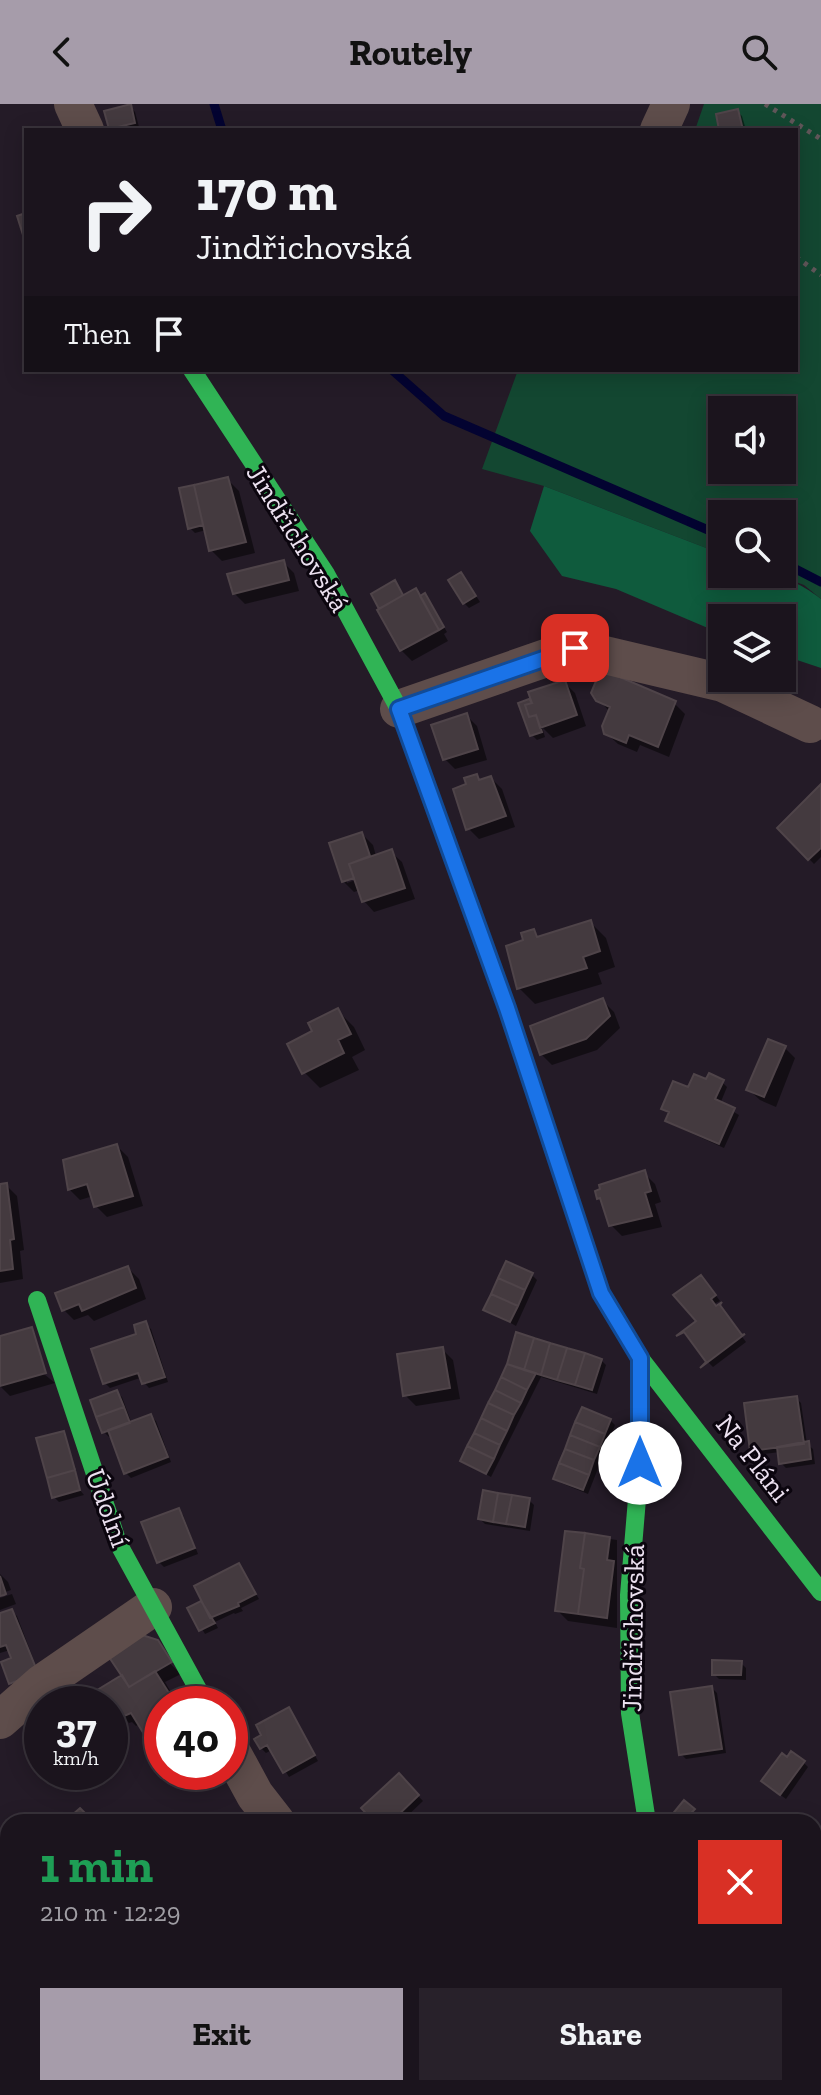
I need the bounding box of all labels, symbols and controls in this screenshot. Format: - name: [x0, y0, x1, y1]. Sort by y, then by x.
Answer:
- icon: back: [40, 30, 84, 74]
- icon: search: [737, 30, 781, 74]
- text: Routely: [349, 31, 472, 74]
- text: 170 m: [196, 157, 337, 224]
- icon: right: [64, 160, 168, 264]
- text: Jindřichovská: [196, 225, 412, 268]
- icon: arrive: [147, 312, 191, 356]
- text: Then: [64, 316, 131, 352]
- map controls: [708, 396, 796, 692]
- button: sound: [708, 396, 796, 484]
- street label: Jindřichovská: [240, 458, 357, 618]
- button: search: [708, 500, 796, 588]
- button: layers: [708, 604, 796, 692]
- pin: [541, 614, 609, 682]
- icon: arrive: [553, 626, 597, 670]
- street label: Na Pláni: [709, 1408, 797, 1508]
- position arrow: [598, 1421, 682, 1505]
- street label: Údolní: [79, 1465, 137, 1552]
- street label: Jindřichovská: [615, 1543, 651, 1712]
- speed limit sign: 40: [144, 1686, 248, 1790]
- text: 37: [55, 1704, 97, 1752]
- text: km/h: [53, 1746, 99, 1770]
- text: 1 min: [40, 1837, 153, 1894]
- button: close: [698, 1840, 782, 1924]
- text: 210 m · 12:29: [40, 1896, 181, 1928]
- button: Exit: [40, 1988, 403, 2080]
- button: Share: [419, 1988, 782, 2080]

